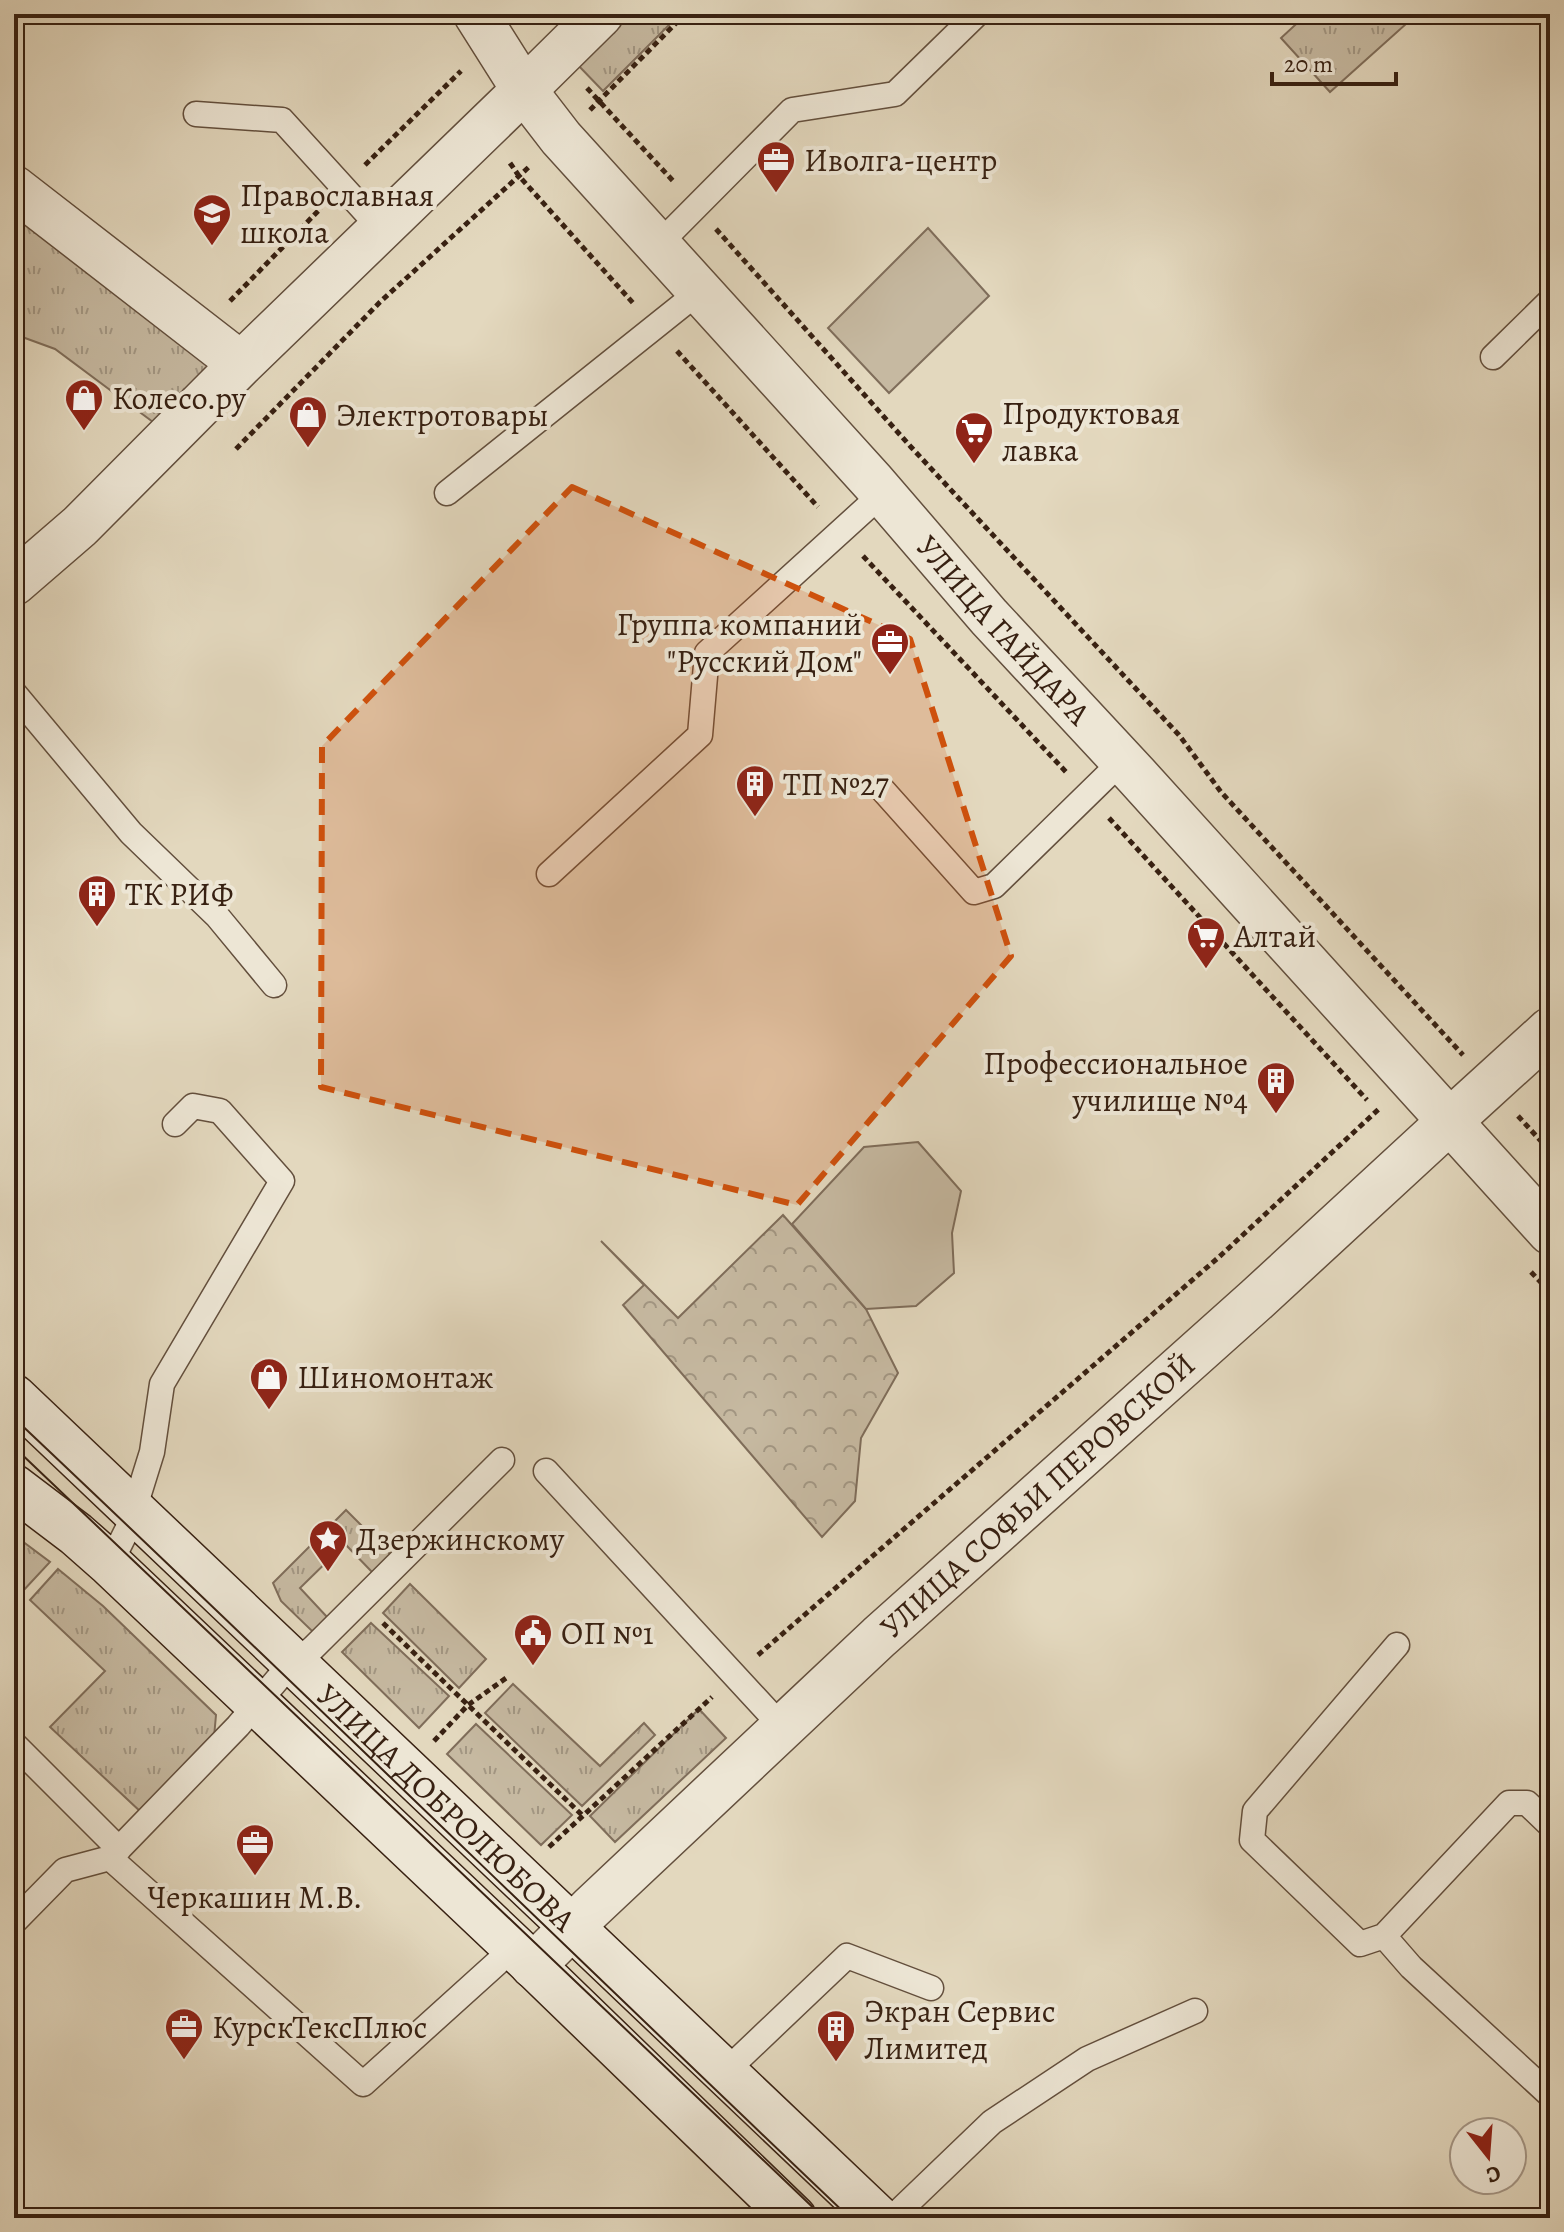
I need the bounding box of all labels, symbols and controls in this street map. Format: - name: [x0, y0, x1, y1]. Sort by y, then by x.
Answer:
- scale bar: [1272, 36, 1396, 86]
- text: 20 m: [1284, 48, 1333, 80]
- place label: Иволга-центр: [804, 138, 997, 182]
- office icon: Иволга-центр: [755, 139, 797, 194]
- place label: Православная школа: [240, 173, 434, 254]
- school or university icon: Православная школа: [191, 192, 233, 247]
- place label: Колесо.ру: [112, 376, 247, 420]
- shop icon: Колесо.ру: [63, 377, 105, 432]
- place label: Продуктовая лавка: [1002, 391, 1180, 472]
- place label: Электротовары: [336, 393, 549, 437]
- shop icon: Электротовары: [287, 394, 329, 449]
- supermarket icon: Продуктовая лавка: [953, 410, 995, 465]
- street label: УЛИЦА ГАЙДАРА: [906, 526, 1101, 735]
- place label: Группа компаний "Русский Дом": [617, 602, 862, 683]
- office icon: Группа компаний "Русский Дом": [869, 621, 911, 676]
- place label: ТП №27: [783, 762, 889, 806]
- building icon: ТП №27: [734, 763, 776, 818]
- place label: ТК РИФ: [125, 872, 233, 916]
- building icon: ТК РИФ: [76, 873, 118, 928]
- place label: Алтай: [1233, 914, 1316, 958]
- supermarket icon: Алтай: [1185, 915, 1227, 970]
- place label: Профессиональное училище №4: [983, 1041, 1248, 1122]
- building icon: Профессиональное училище №4: [1255, 1060, 1297, 1115]
- street label: УЛИЦА СОФЬИ ПЕРОВСКОЙ: [870, 1343, 1205, 1648]
- place label: Шиномонтаж: [297, 1355, 494, 1399]
- shop icon: Шиномонтаж: [248, 1356, 290, 1411]
- place label: Дзержинскому: [356, 1517, 565, 1561]
- place icon: Дзержинскому: [307, 1518, 349, 1573]
- place label: ОП №1: [561, 1611, 654, 1655]
- public building icon: ОП №1: [512, 1612, 554, 1667]
- street label: УЛИЦА ДОБРОЛЮБОВА: [307, 1674, 586, 1942]
- office icon: Черкашин М.В.: [234, 1822, 276, 1877]
- place label: Черкашин М.В.: [148, 1875, 362, 1919]
- place label: Экран Сервис Лимитед: [864, 1989, 1056, 2070]
- place label: КурскТексПлюс: [212, 2005, 427, 2049]
- office icon: КурскТексПлюс: [163, 2006, 205, 2061]
- building icon: Экран Сервис Лимитед: [815, 2008, 857, 2063]
- north arrow: [1448, 2116, 1528, 2196]
- text: С: [1483, 2158, 1504, 2190]

